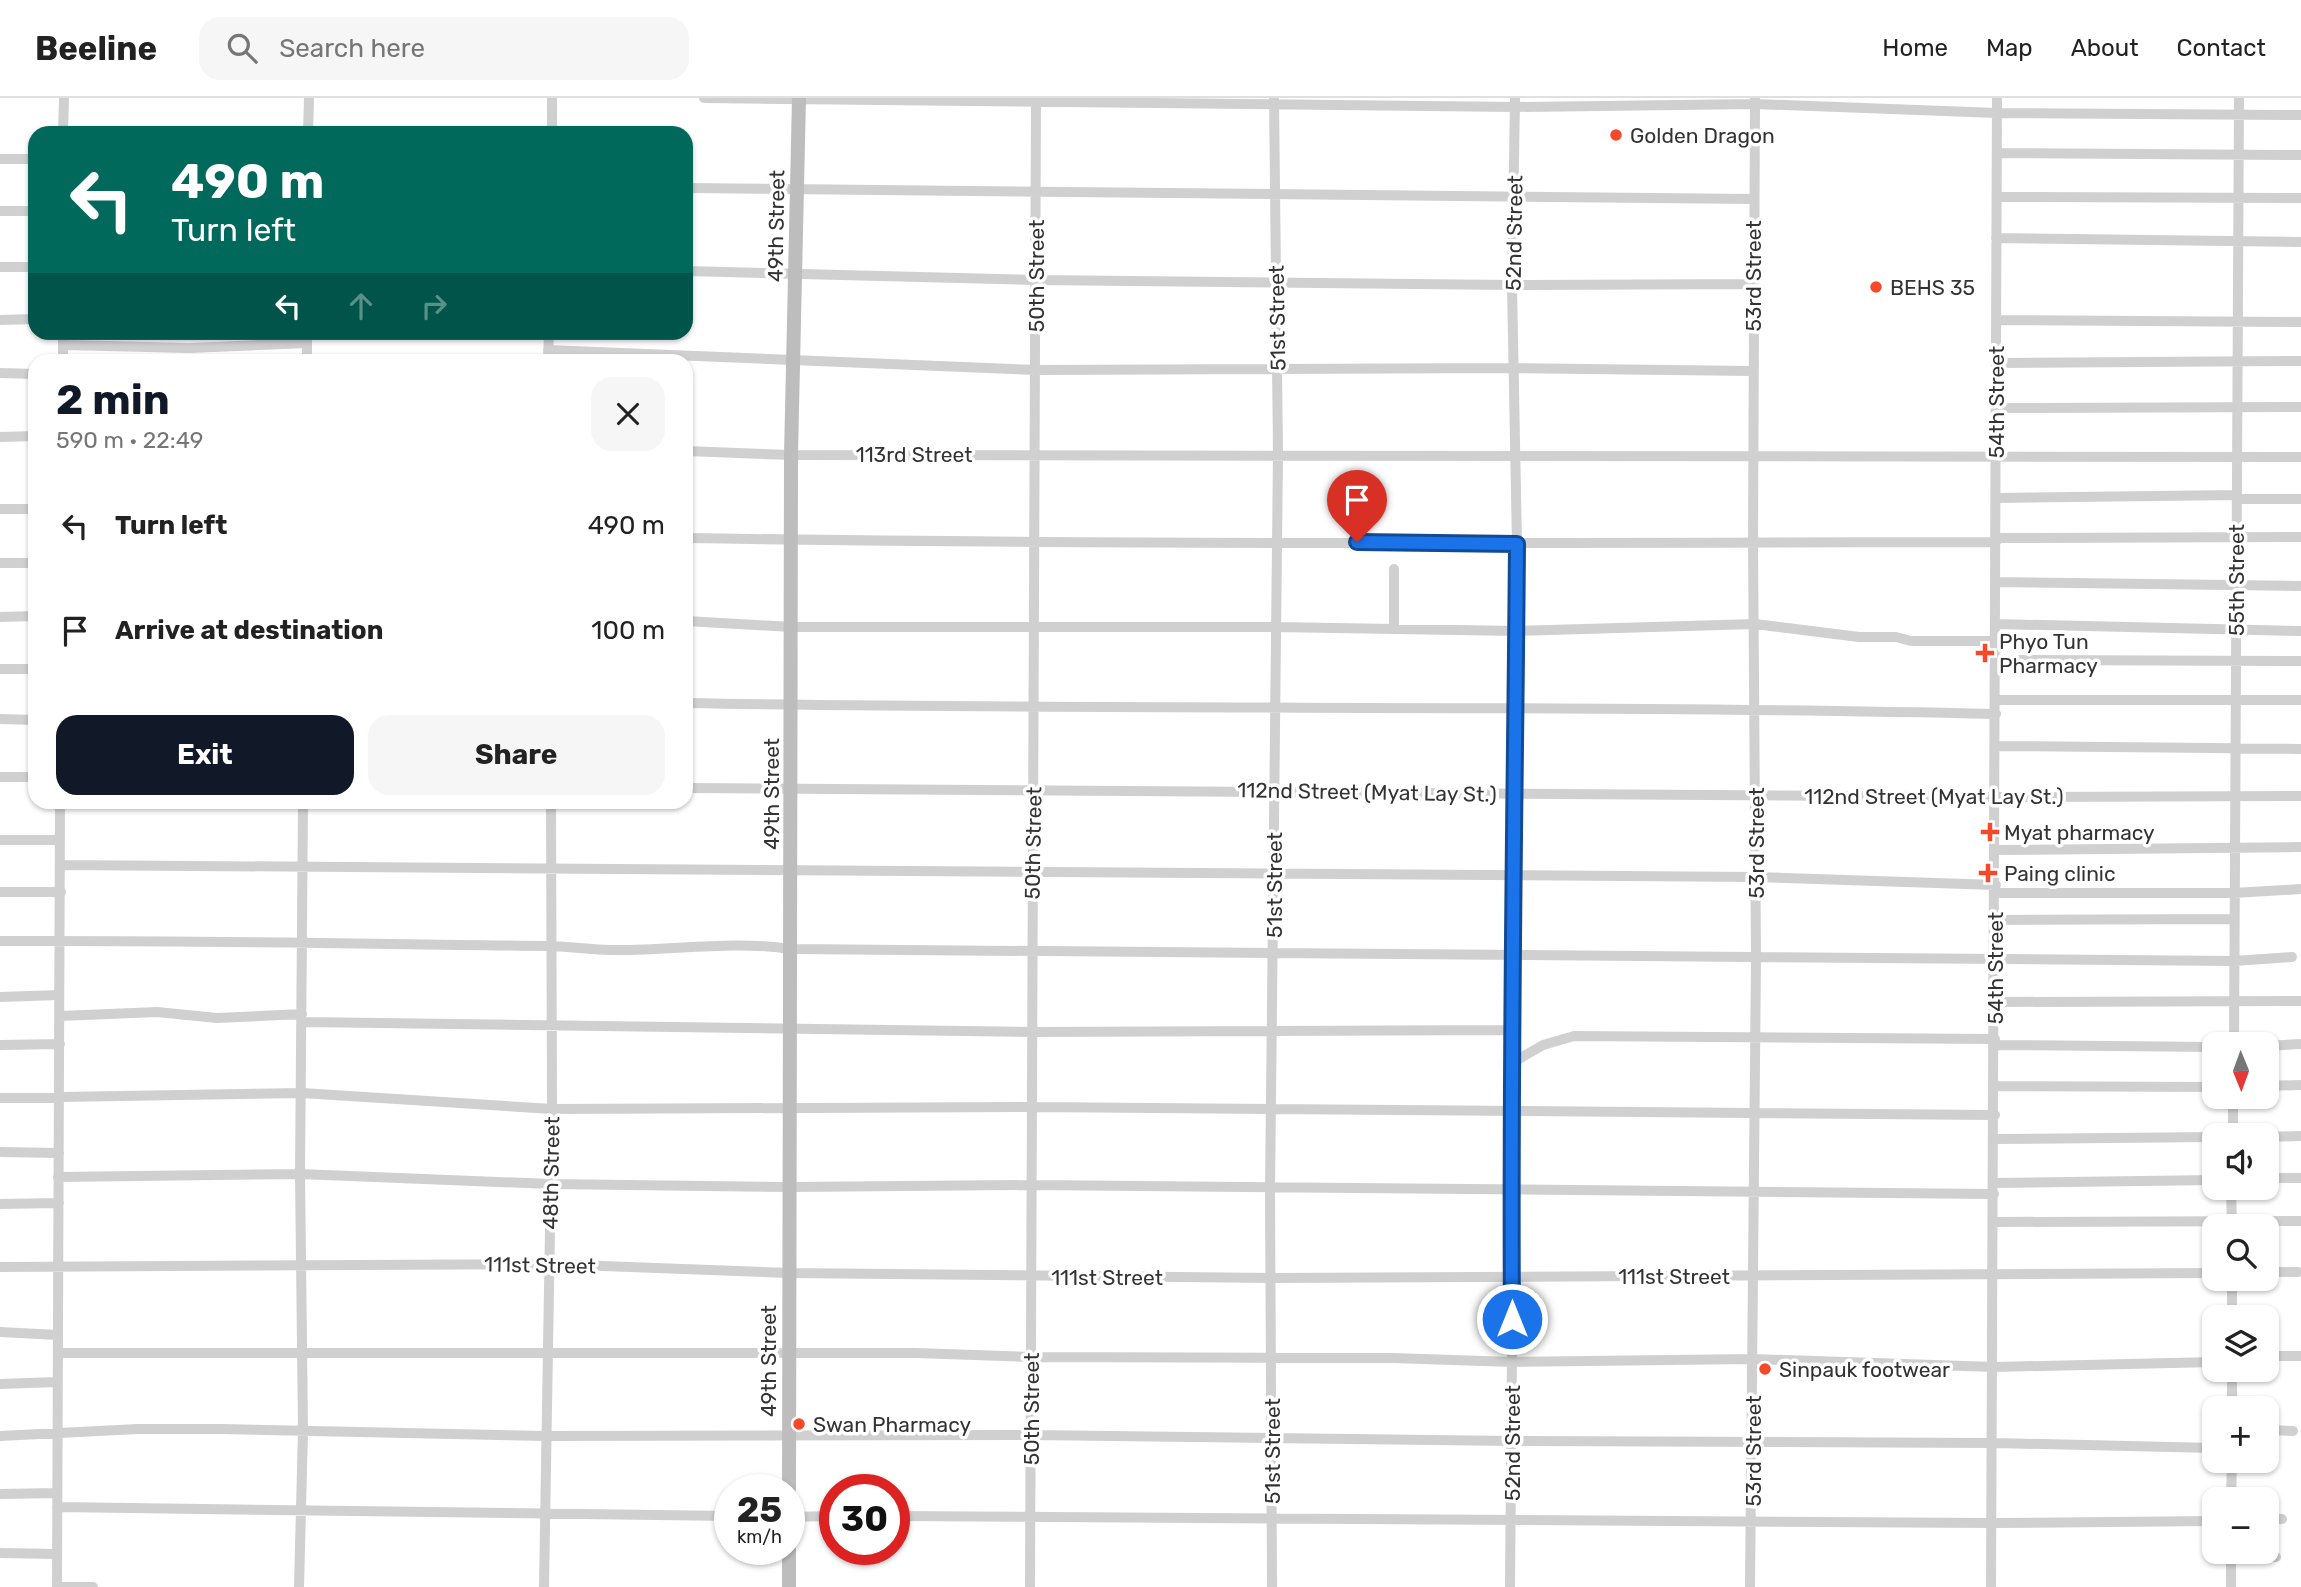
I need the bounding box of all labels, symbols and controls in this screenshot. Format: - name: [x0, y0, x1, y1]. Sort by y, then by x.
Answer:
- search box: [199, 17, 689, 80]
- text: Beeline: [35, 29, 157, 68]
- icon: search: [223, 29, 261, 67]
- text: Search here: [279, 33, 425, 64]
- text: Home: [1882, 34, 1948, 62]
- text: Map: [1986, 34, 2033, 62]
- text: About: [2071, 34, 2139, 62]
- text: Contact: [2177, 34, 2266, 62]
- place label: Golden Dragon: [1630, 123, 1775, 148]
- marker: Golden Dragon: [1608, 127, 1624, 143]
- text: 490 m: [171, 152, 324, 210]
- icon: left: [56, 154, 147, 245]
- street label: 49th Street: [763, 170, 789, 282]
- street label: 52nd Street: [1500, 175, 1528, 291]
- text: Turn left: [171, 211, 296, 249]
- street label: 50th Street: [1024, 220, 1049, 332]
- street label: 53rd Street: [1741, 220, 1766, 332]
- street label: 51st Street: [1264, 265, 1290, 371]
- place label: BEHS 35: [1890, 275, 1975, 300]
- marker: BEHS 35: [1868, 279, 1884, 295]
- icon: left: [269, 287, 307, 325]
- icon: ahead: [342, 287, 380, 325]
- icon: right: [415, 287, 453, 325]
- street label: 54th Street: [1984, 346, 2009, 458]
- text: 2 min: [56, 375, 170, 425]
- button: close: [591, 377, 665, 451]
- text: 590 m · 22:49: [56, 426, 203, 454]
- street label: 113rd Street: [856, 442, 972, 467]
- pin: [1327, 470, 1387, 542]
- icon: arrive: [1338, 481, 1376, 519]
- icon: left: [56, 507, 94, 545]
- text: Turn left: [115, 510, 227, 541]
- text: 490 m: [588, 510, 665, 541]
- street label: 55th Street: [2224, 524, 2249, 636]
- icon: arrive: [56, 612, 94, 650]
- text: Arrive at destination: [115, 615, 383, 646]
- text: 100 m: [591, 615, 665, 646]
- place label: Phyo Tun Pharmacy: [1999, 629, 2098, 678]
- marker: Phyo Tun Pharmacy: [1977, 645, 1993, 661]
- button: Exit: [56, 715, 354, 795]
- button: Share: [368, 715, 665, 795]
- street label: 49th Street: [759, 738, 784, 850]
- street label: 112nd Street (Myat Lay St.): [1237, 777, 1497, 807]
- street label: 112nd Street (Myat Lay St.): [1804, 784, 2064, 809]
- street label: 50th Street: [1020, 786, 1046, 900]
- street label: 53rd Street: [1744, 787, 1769, 899]
- place label: Myat pharmacy: [2004, 820, 2155, 845]
- marker: Myat pharmacy: [1982, 824, 1998, 840]
- street label: 51st Street: [1262, 832, 1287, 938]
- place label: Paing clinic: [2004, 861, 2116, 886]
- marker: Paing clinic: [1978, 863, 1998, 883]
- street label: 54th Street: [1983, 912, 2008, 1024]
- north arrow: [2202, 1032, 2278, 1110]
- map controls: [2202, 1032, 2279, 1564]
- street label: 48th Street: [538, 1116, 564, 1230]
- button: sound: [2202, 1123, 2279, 1200]
- button: search: [2202, 1214, 2279, 1291]
- street label: 111st Street: [484, 1252, 596, 1278]
- street label: 111st Street: [1618, 1264, 1730, 1289]
- street label: 111st Street: [1051, 1265, 1163, 1290]
- position arrow: [1475, 1282, 1549, 1356]
- street label: 49th Street: [756, 1305, 781, 1417]
- button: layers: [2202, 1305, 2279, 1382]
- street label: 50th Street: [1019, 1353, 1044, 1465]
- place label: Sinpauk footwear: [1779, 1357, 1950, 1382]
- marker: Sinpauk footwear: [1757, 1361, 1773, 1377]
- street label: 52nd Street: [1500, 1385, 1525, 1501]
- street label: 53rd Street: [1741, 1395, 1766, 1507]
- button: +: [2202, 1396, 2279, 1473]
- street label: 51st Street: [1260, 1398, 1285, 1504]
- place label: Swan Pharmacy: [813, 1412, 971, 1437]
- marker: Swan Pharmacy: [791, 1416, 807, 1432]
- speed limit sign: 30: [819, 1474, 910, 1565]
- button: −: [2202, 1487, 2279, 1564]
- text: 25: [737, 1489, 782, 1531]
- text: km/h: [737, 1526, 782, 1548]

